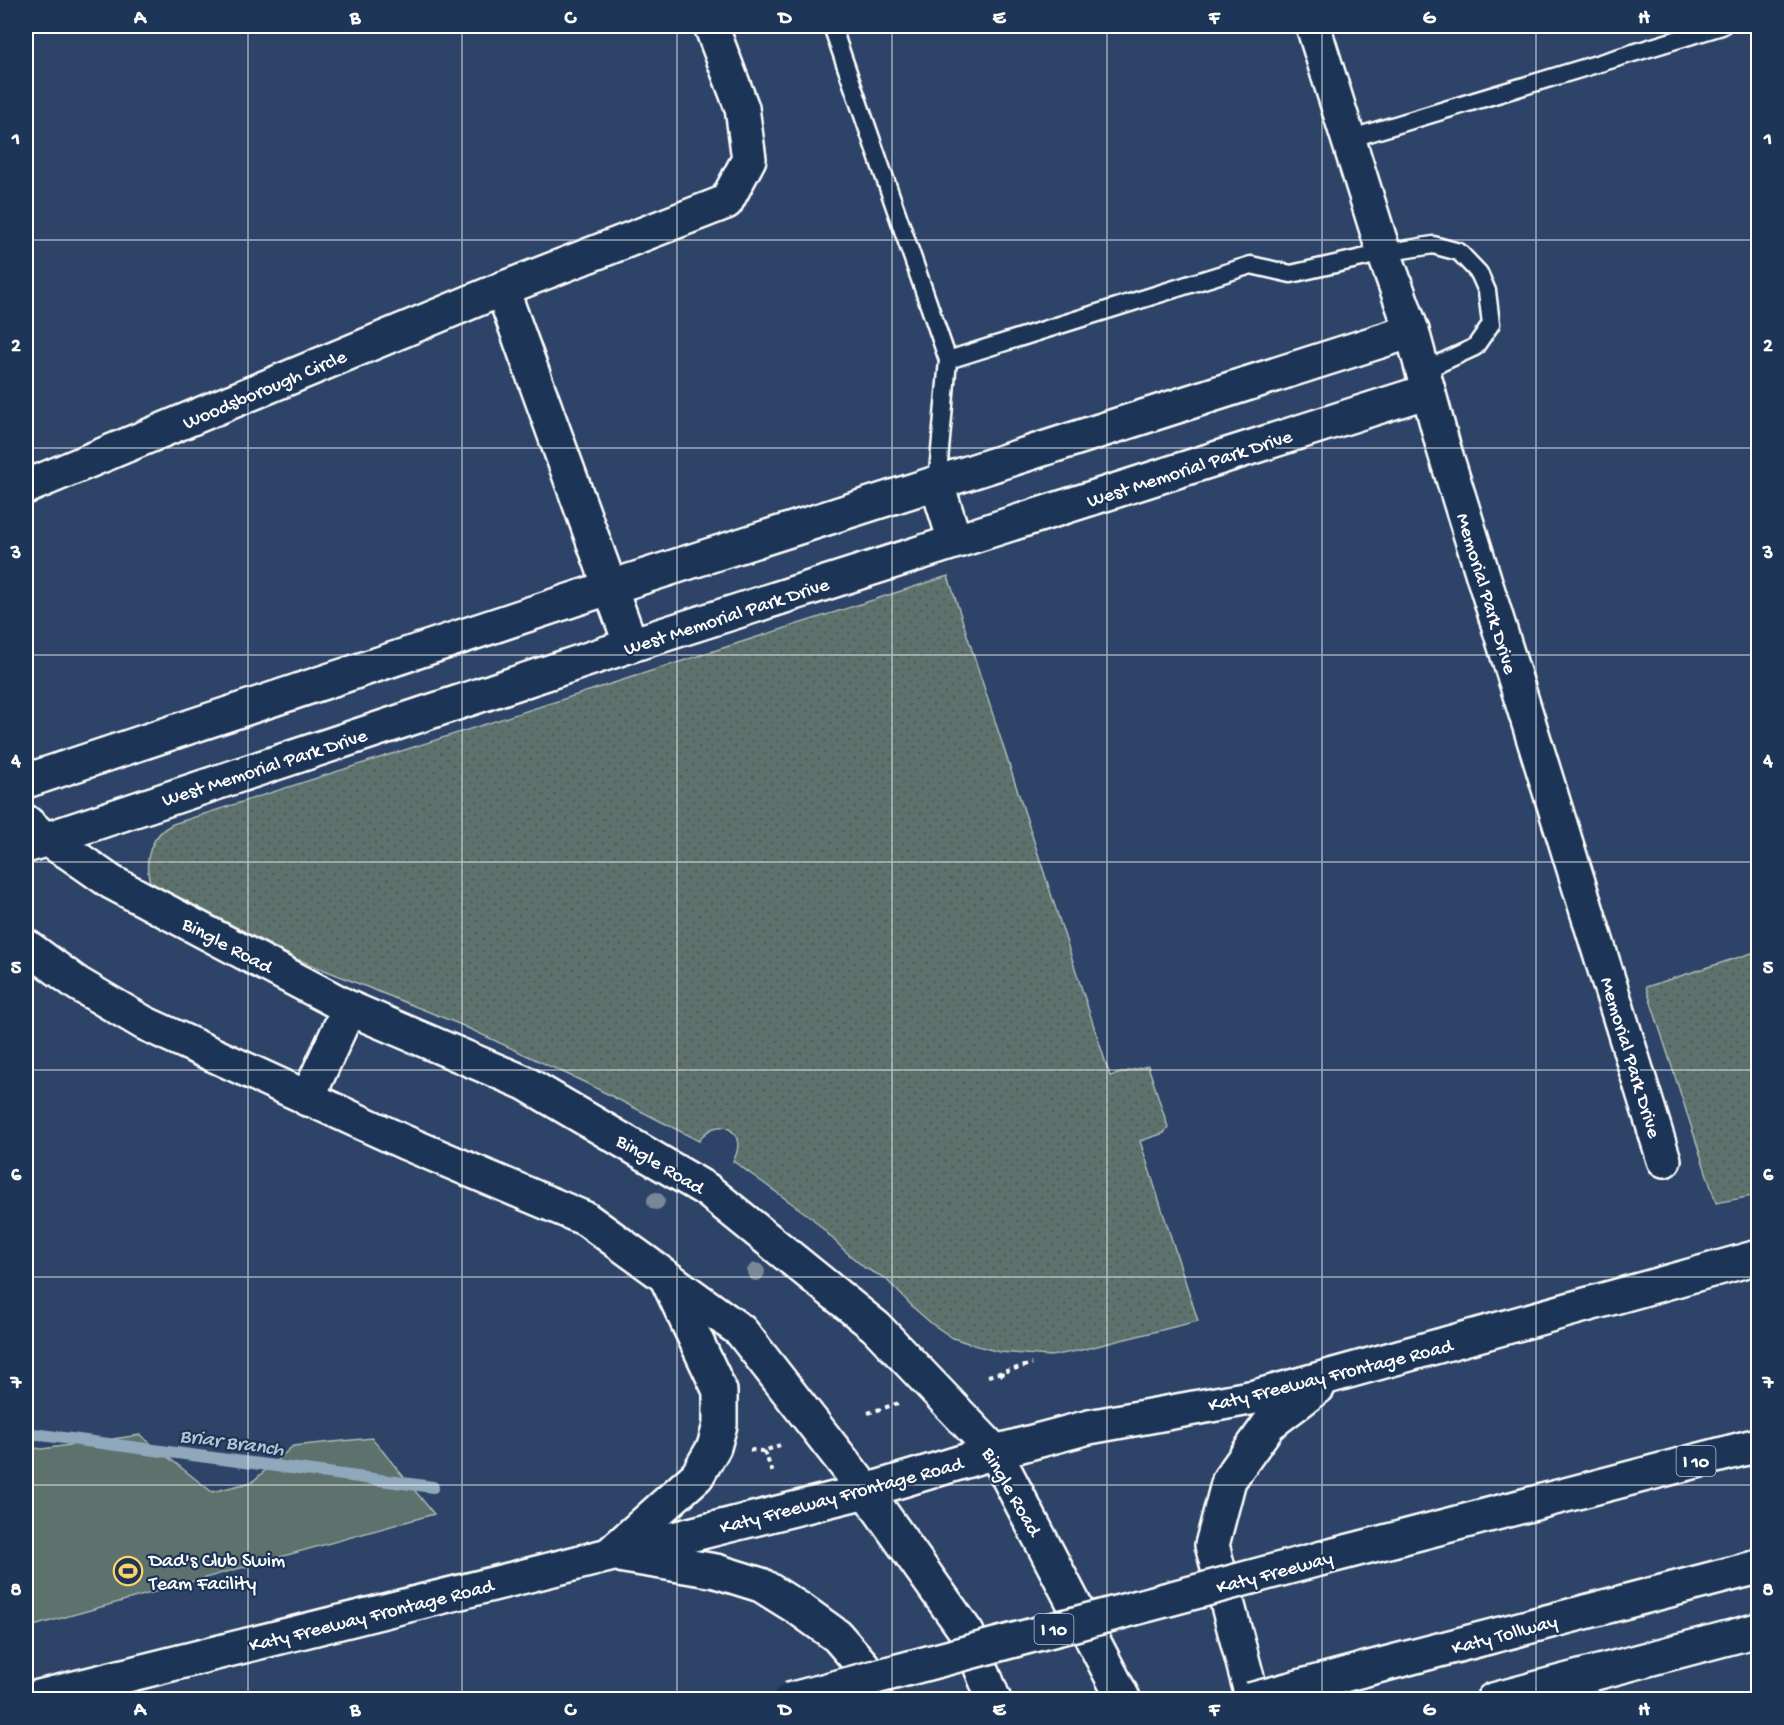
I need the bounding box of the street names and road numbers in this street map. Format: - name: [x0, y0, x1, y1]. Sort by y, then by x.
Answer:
- street label: Woodsborough Circle: [180, 346, 351, 436]
- street label: West Memorial Park Drive: [1085, 426, 1296, 514]
- street label: Memorial Park Drive: [1449, 511, 1520, 678]
- street label: West Memorial Park Drive: [622, 574, 833, 662]
- street label: West Memorial Park Drive: [160, 725, 371, 813]
- street label: Bingle Road: [177, 913, 277, 981]
- street label: Memorial Park Drive: [1593, 975, 1664, 1142]
- street label: Bingle Road: [610, 1130, 709, 1202]
- street label: Katy Freeway Frontage Road: [1206, 1335, 1457, 1419]
- street label: Bingle Road: [975, 1443, 1046, 1543]
- road number: I 10: [1676, 1446, 1716, 1476]
- street label: Katy Freeway Frontage Road: [718, 1453, 968, 1541]
- street label: Katy Freeway: [1214, 1548, 1336, 1601]
- street label: Katy Freeway Frontage Road: [247, 1575, 498, 1659]
- street label: Katy Tollway: [1450, 1611, 1560, 1661]
- road number: I 10: [1034, 1614, 1074, 1644]

